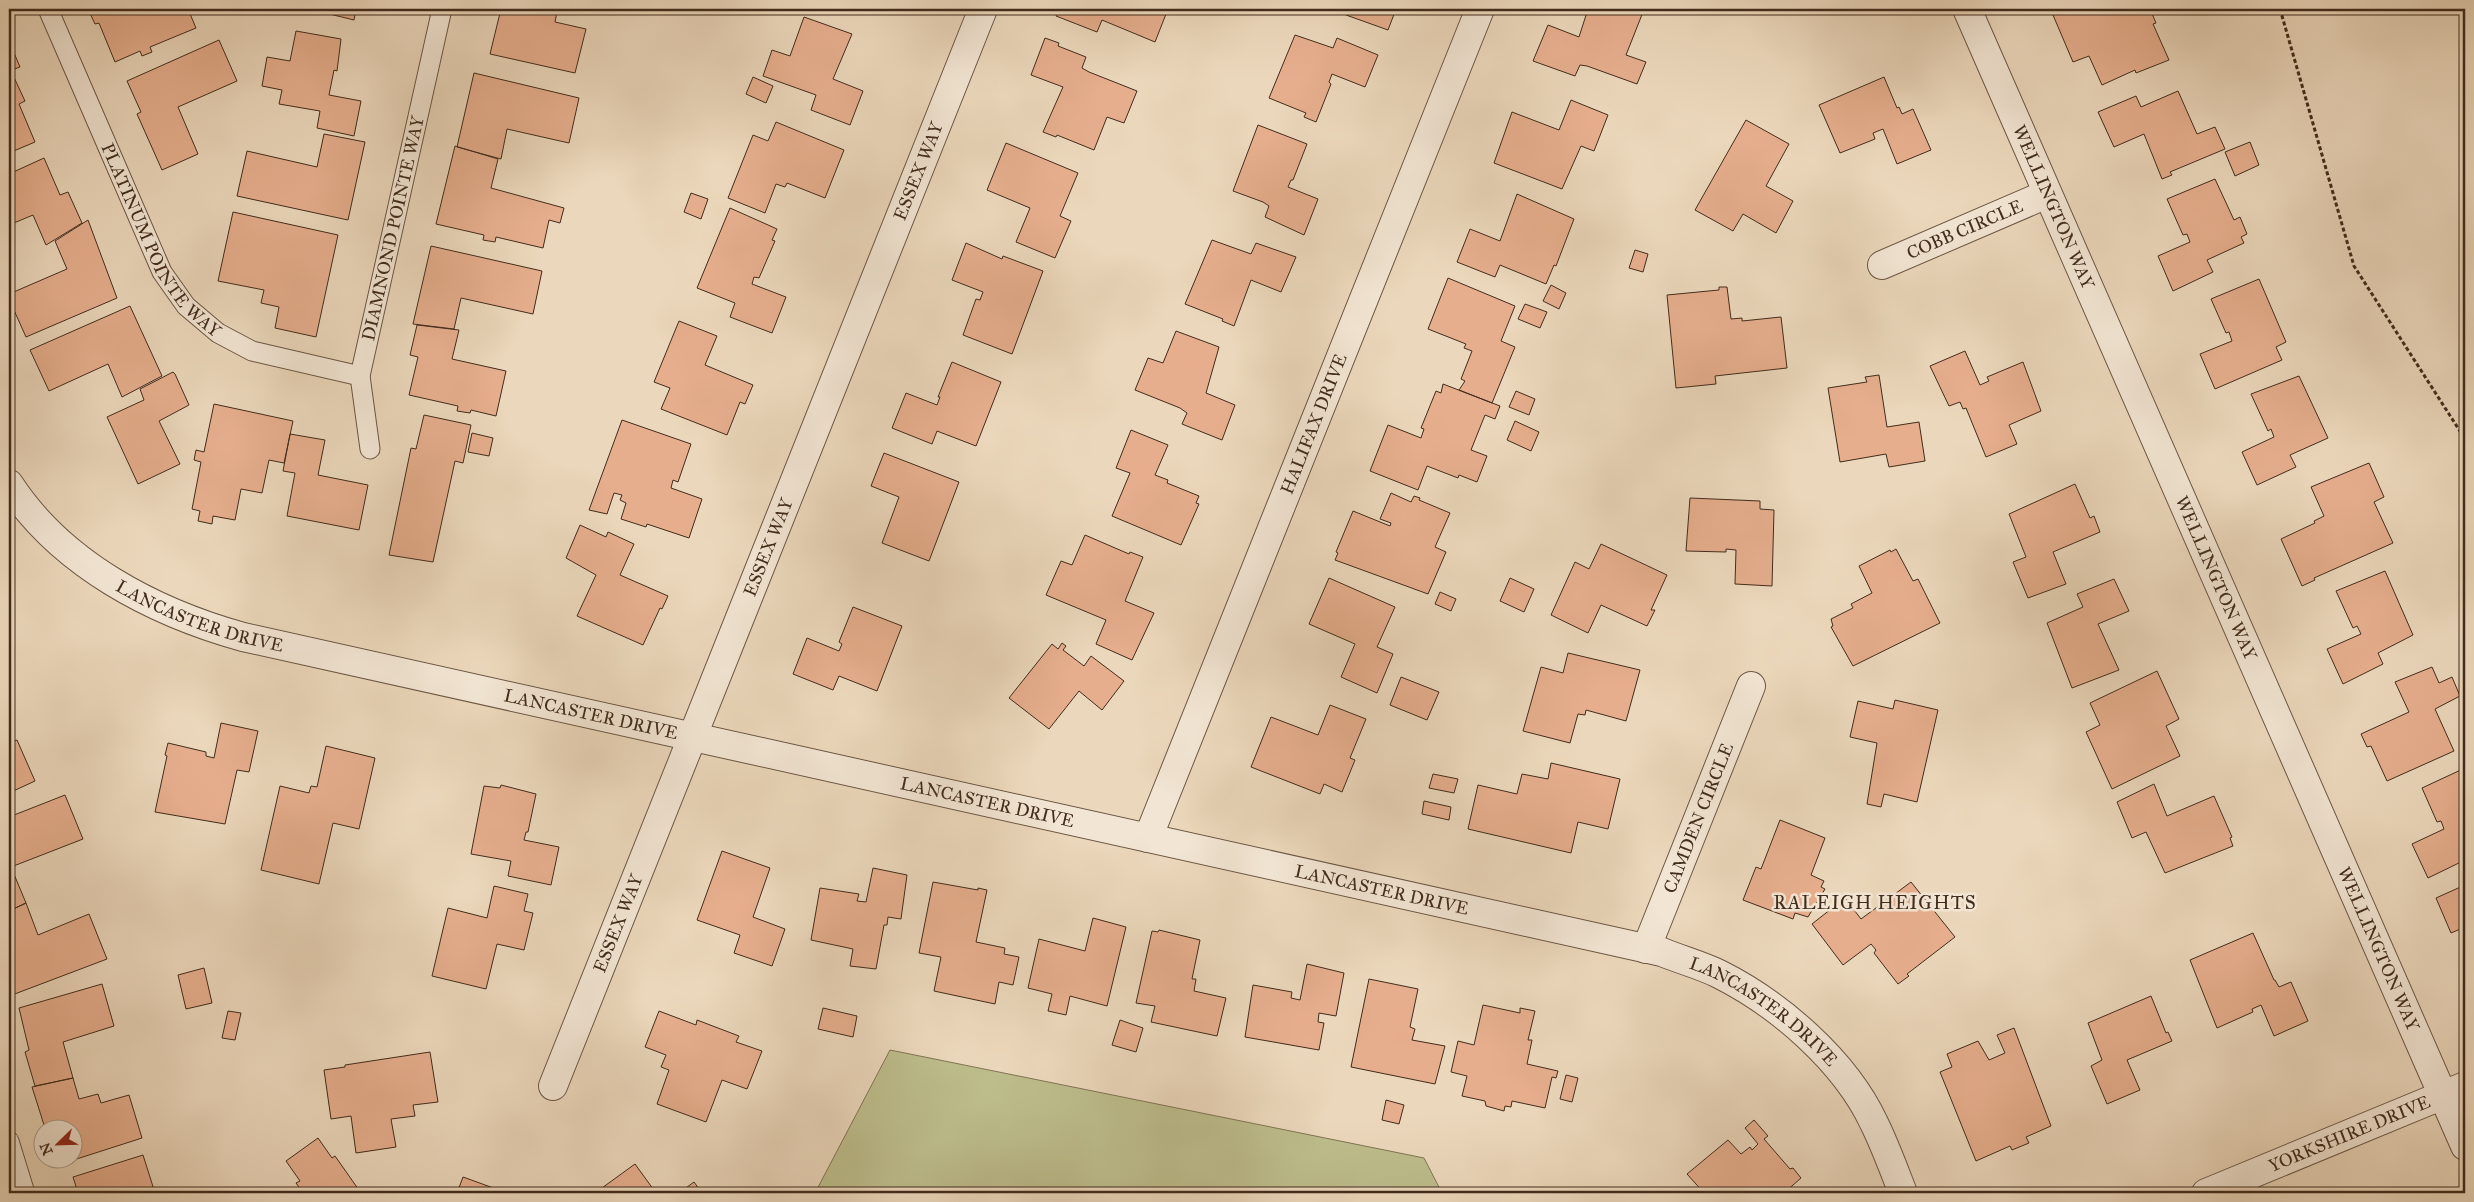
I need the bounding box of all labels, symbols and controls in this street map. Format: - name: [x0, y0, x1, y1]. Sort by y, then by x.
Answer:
- street label: DIAMNOND POINTE WAY: [357, 113, 429, 343]
- street label: ESSEX WAY: [889, 118, 948, 224]
- street label: WELLINGTON WAY: [2008, 121, 2099, 293]
- street label: PLATINUM POINTE WAY: [97, 140, 226, 342]
- street label: COBB CIRCLE: [1903, 195, 2026, 264]
- street label: HALIFAX DRIVE: [1276, 350, 1352, 497]
- street label: WELLINGTON WAY: [2171, 492, 2262, 664]
- street label: ESSEX WAY: [739, 495, 798, 600]
- street label: LANCASTER DRIVE: [112, 575, 286, 657]
- street label: LANCASTER DRIVE: [502, 684, 680, 744]
- street label: CAMDEN CIRCLE: [1658, 740, 1738, 896]
- street label: LANCASTER DRIVE: [898, 772, 1076, 832]
- street label: LANCASTER DRIVE: [1293, 860, 1471, 920]
- street label: WELLINGTON WAY: [2333, 863, 2424, 1035]
- street label: ESSEX WAY: [588, 871, 648, 976]
- district label: RALEIGH HEIGHTS: [1773, 891, 1977, 914]
- street label: LANCASTER DRIVE: [1687, 952, 1842, 1071]
- street label: YORKSHIRE DRIVE: [2265, 1091, 2433, 1177]
- north arrow: [32, 1120, 82, 1170]
- text: N: [36, 1140, 57, 1158]

